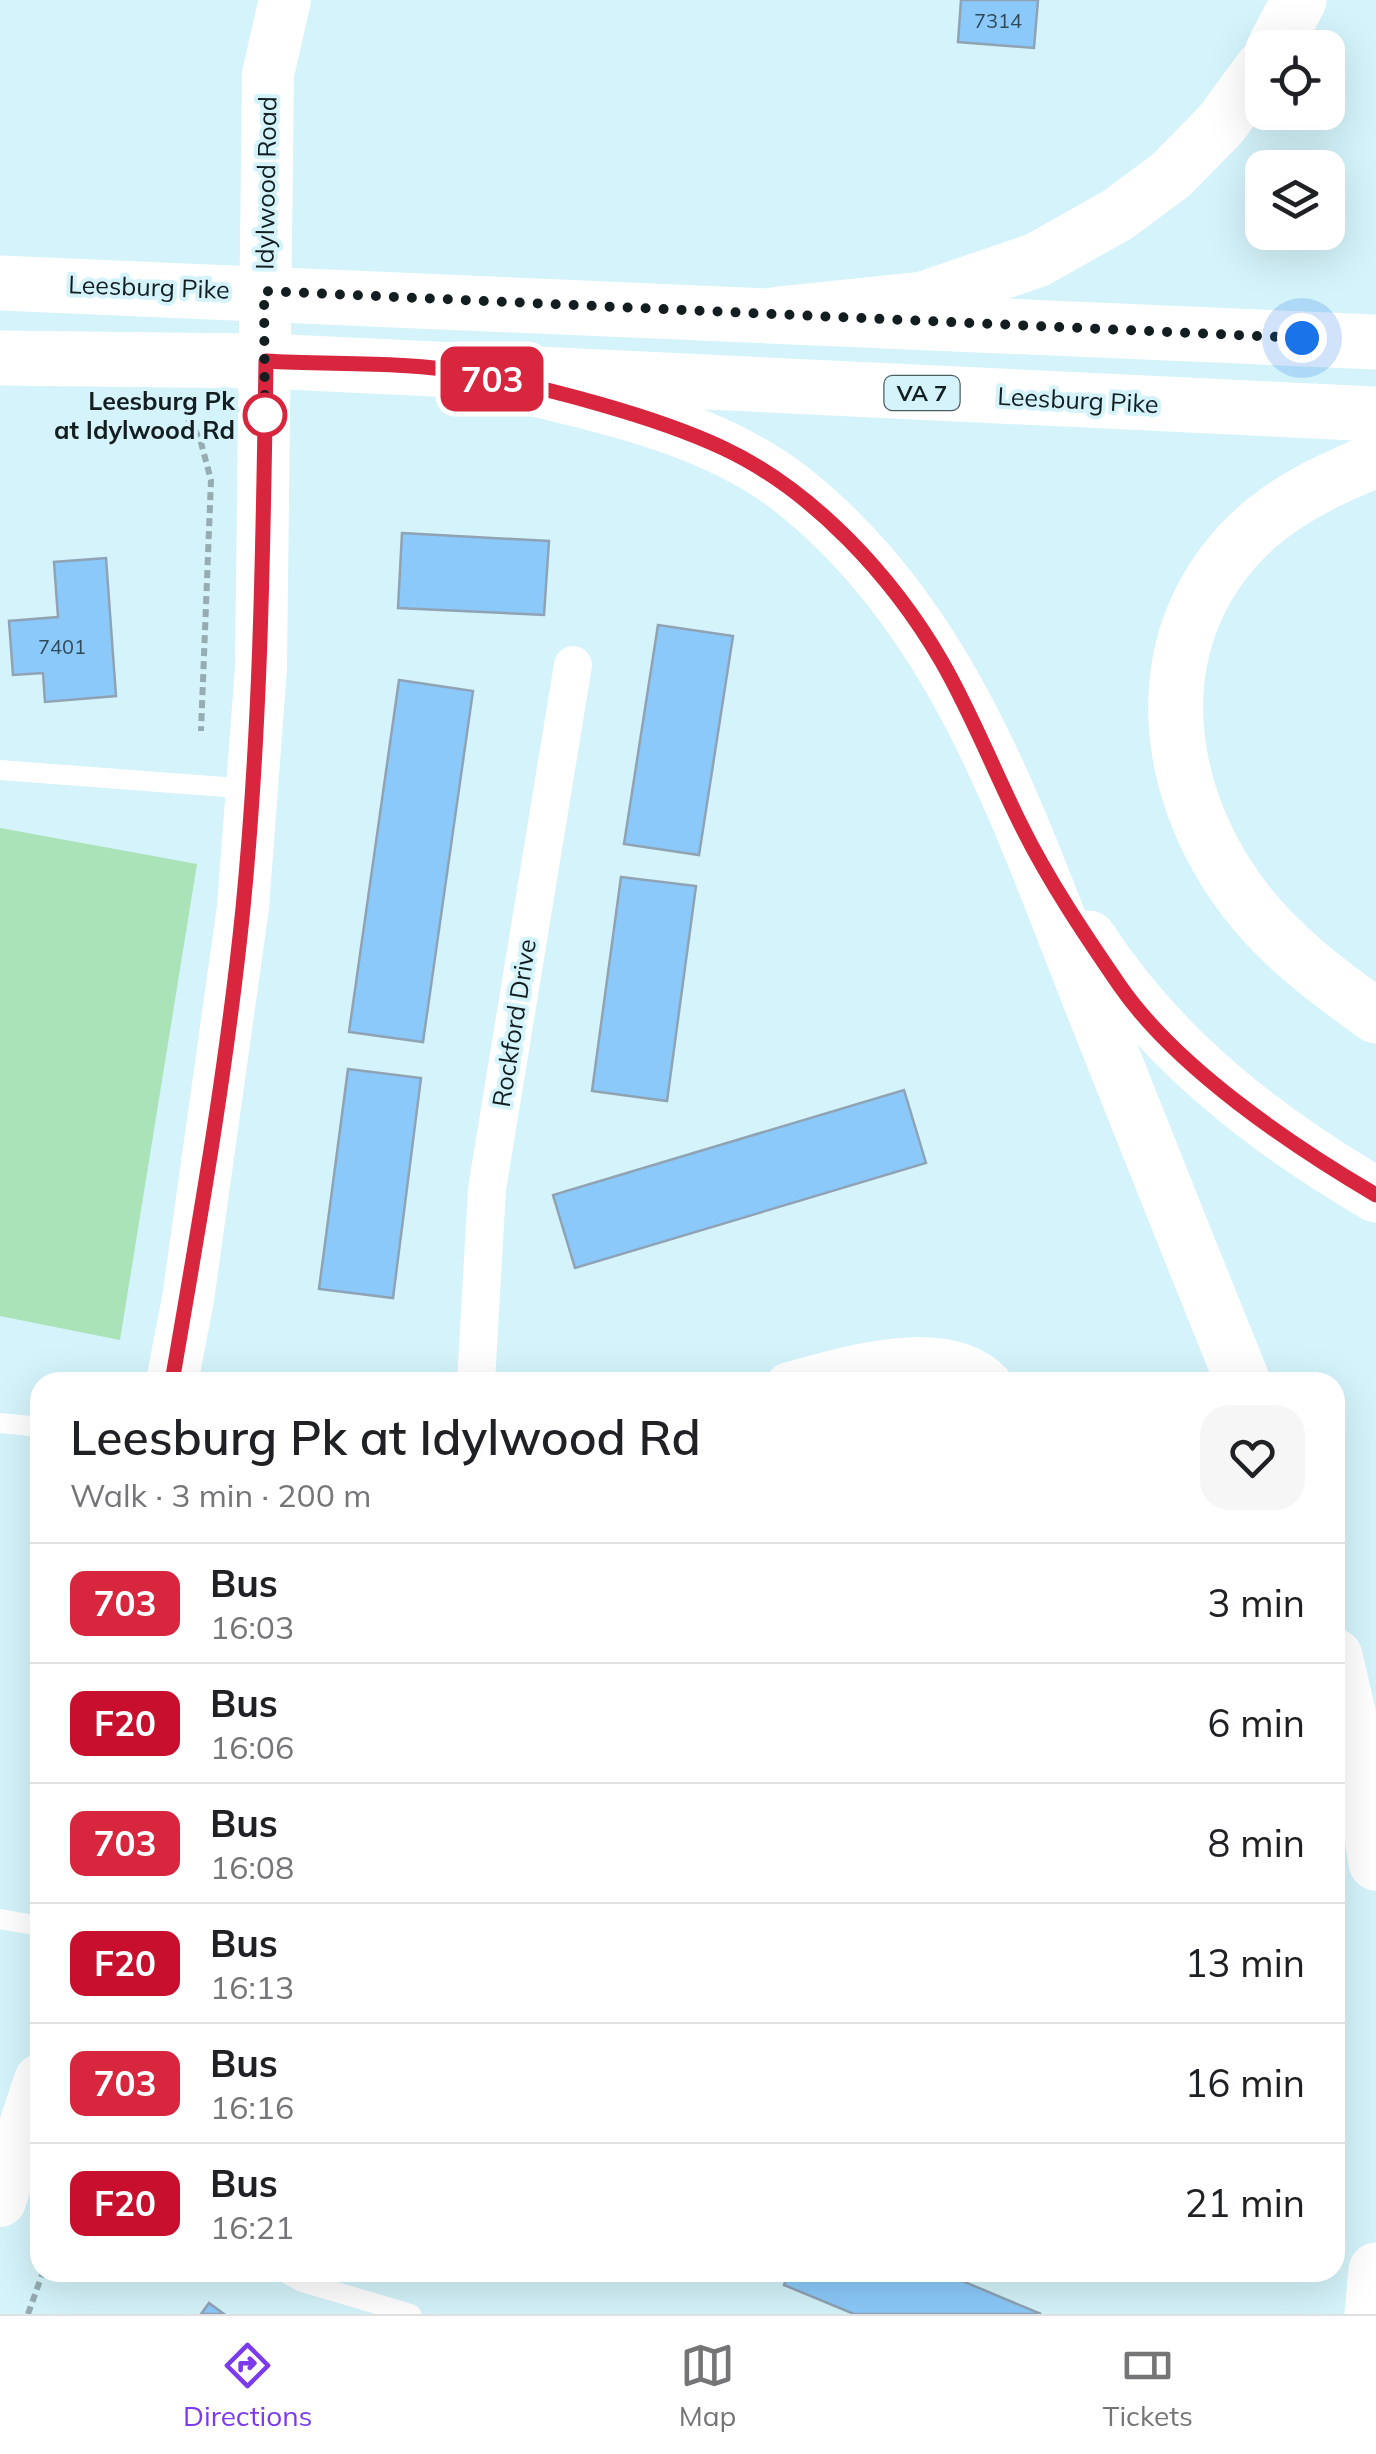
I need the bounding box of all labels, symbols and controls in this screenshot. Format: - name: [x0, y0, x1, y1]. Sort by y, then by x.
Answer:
- house number: 7314: [974, 8, 1022, 33]
- map controls: [1245, 30, 1345, 250]
- button: locate: [1245, 30, 1345, 130]
- street label: Idylwood Road: [248, 96, 283, 270]
- button: layers: [1245, 150, 1345, 250]
- street label: Leesburg Pike: [68, 268, 230, 305]
- your location: [1277, 313, 1327, 363]
- line badge: 703: [434, 346, 550, 412]
- text: 703: [460, 357, 524, 401]
- road number: VA 7: [884, 376, 960, 410]
- street label: Leesburg Pike: [997, 380, 1159, 419]
- place label: Leesburg Pk at Idylwood Rd: [54, 385, 236, 445]
- marker: Leesburg Pk at Idylwood Rd: [244, 394, 286, 436]
- house number: 7401: [38, 634, 86, 659]
- street label: Rockford Drive: [485, 937, 542, 1109]
- button: heart: [1200, 1405, 1305, 1510]
- text: Leesburg Pk at Idylwood Rd: [70, 1407, 701, 1467]
- text: Walk · 3 min · 200 m: [70, 1475, 371, 1515]
- text: Bus: [210, 1559, 278, 1607]
- text: 3 min: [1208, 1579, 1305, 1627]
- text: 703: [93, 1581, 157, 1625]
- text: 16:03: [210, 1607, 294, 1647]
- text: Bus: [210, 1679, 278, 1727]
- text: 6 min: [1208, 1699, 1305, 1747]
- text: F20: [94, 1701, 156, 1745]
- text: 16:06: [210, 1727, 294, 1767]
- text: Bus: [210, 1799, 278, 1847]
- text: 8 min: [1208, 1819, 1305, 1867]
- text: 703: [93, 1821, 157, 1865]
- text: 16:08: [210, 1847, 294, 1887]
- text: Bus: [210, 1919, 278, 1967]
- text: 13 min: [1185, 1939, 1305, 1987]
- text: F20: [94, 1941, 156, 1985]
- text: 16:13: [210, 1967, 294, 2007]
- text: Bus: [210, 2039, 278, 2087]
- text: 16 min: [1185, 2059, 1305, 2107]
- text: 703: [93, 2061, 157, 2105]
- text: 16:16: [210, 2087, 294, 2127]
- text: Bus: [210, 2159, 278, 2207]
- text: 21 min: [1185, 2179, 1305, 2227]
- text: F20: [94, 2181, 156, 2225]
- text: 16:21: [210, 2207, 294, 2247]
- tab: Directions: [183, 2338, 313, 2433]
- tab: Map: [679, 2338, 736, 2433]
- tab: Tickets: [1102, 2338, 1193, 2433]

